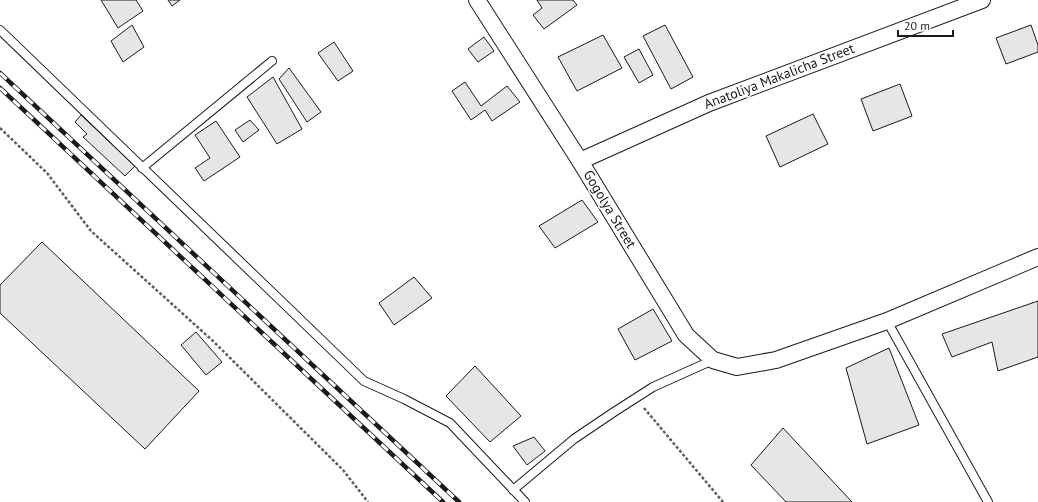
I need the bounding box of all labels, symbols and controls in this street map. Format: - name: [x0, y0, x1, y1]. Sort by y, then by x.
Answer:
- scale bar: [898, 12, 953, 38]
- text: 20 m: [904, 18, 930, 33]
- street label: Anatoliya Makalicha Street: [701, 39, 857, 113]
- street label: Gogolya Street: [580, 167, 641, 252]

